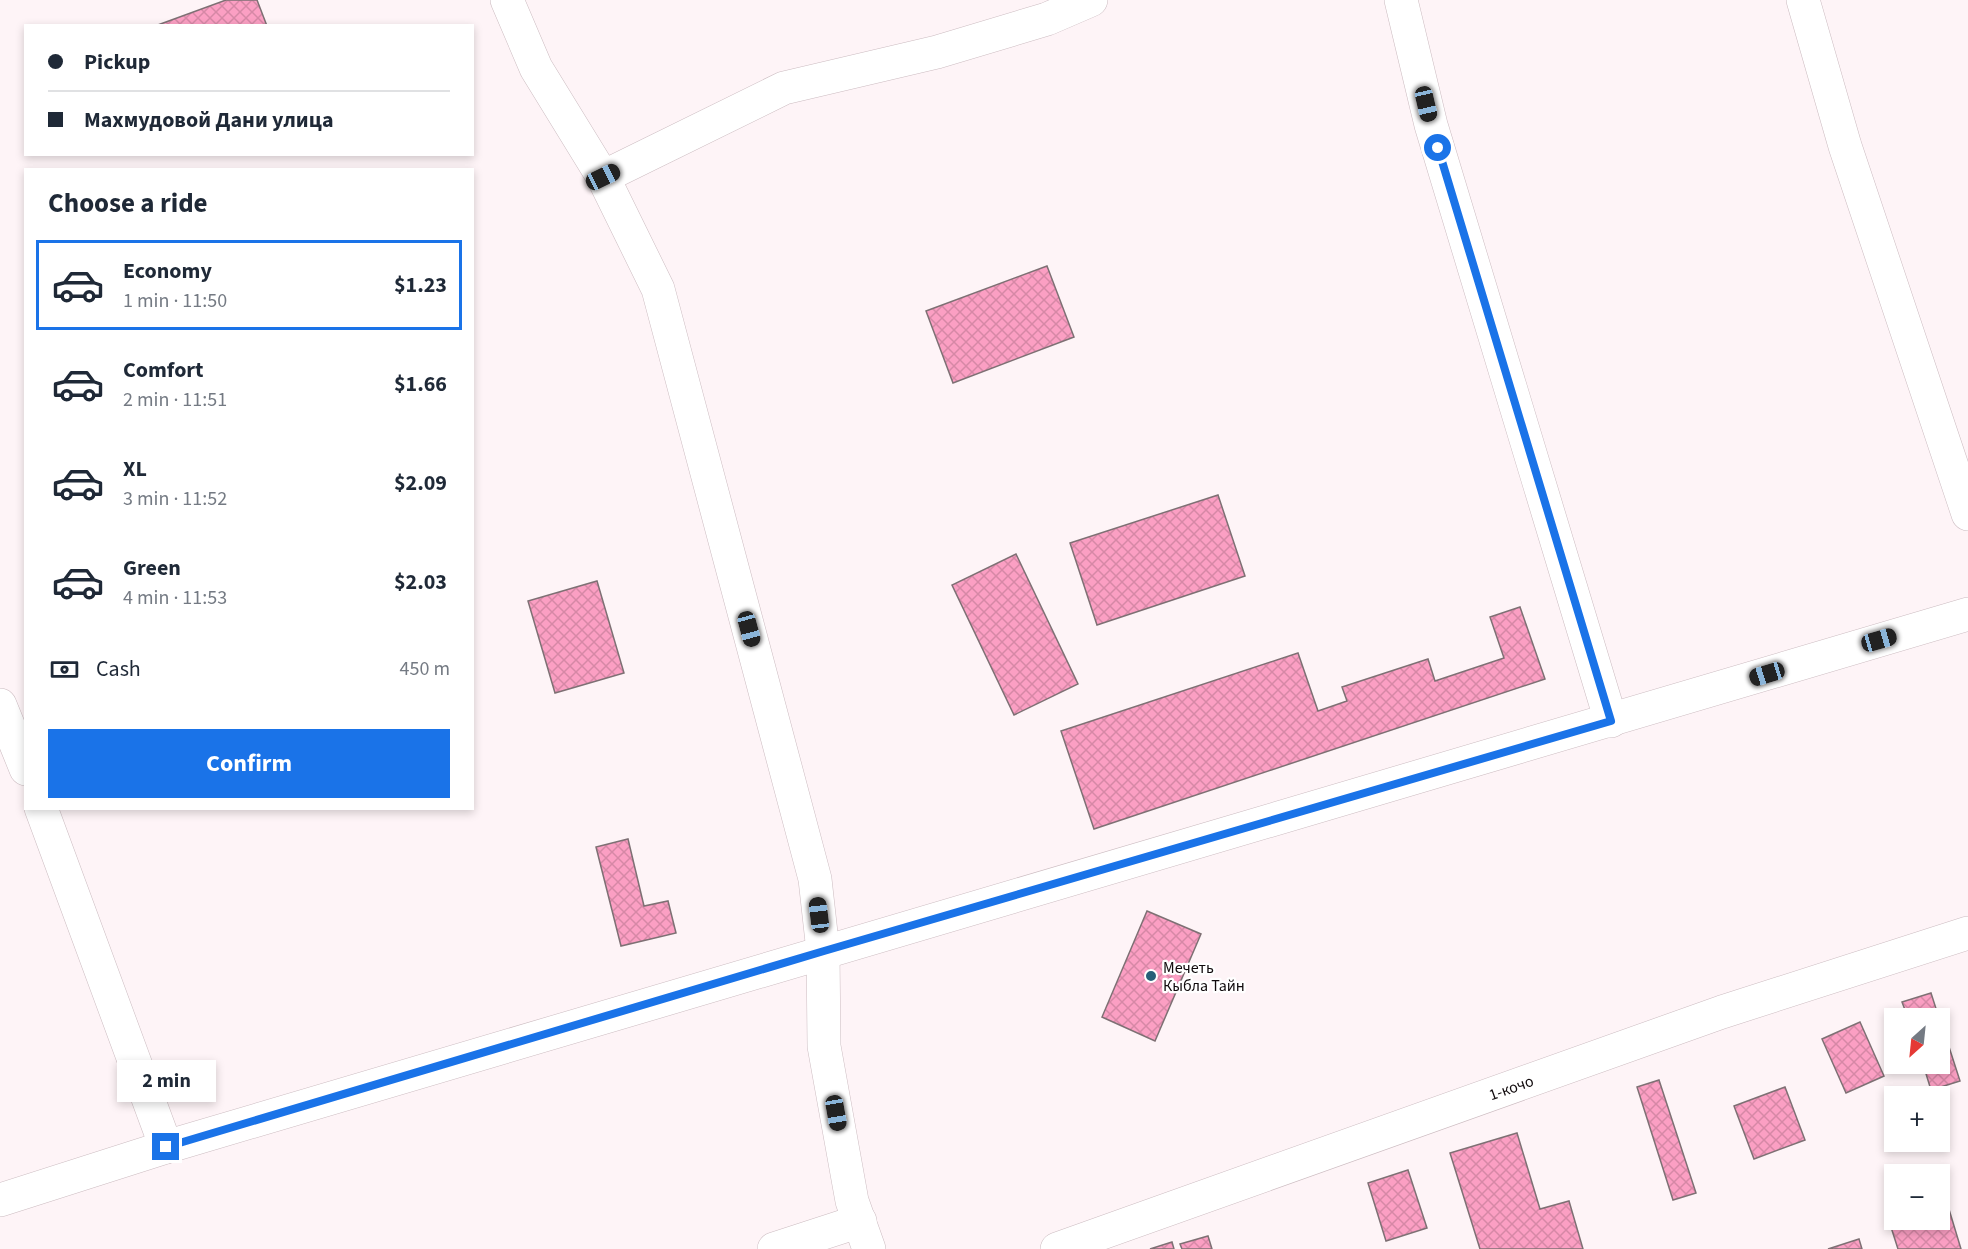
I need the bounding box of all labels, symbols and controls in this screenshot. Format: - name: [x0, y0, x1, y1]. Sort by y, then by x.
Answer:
- text: Pickup: [84, 46, 150, 78]
- car: [1413, 84, 1439, 124]
- text: Махмудовой Дани улица: [84, 104, 334, 136]
- route start: [1424, 134, 1451, 161]
- car: [583, 161, 623, 193]
- text: Choose a ride: [48, 184, 208, 223]
- text: Economy: [123, 255, 212, 287]
- icon: car: [51, 258, 105, 312]
- text: $1.23: [394, 269, 447, 301]
- text: 1 min · 11:50: [123, 287, 227, 315]
- text: Comfort: [123, 354, 204, 386]
- icon: car: [51, 357, 105, 411]
- text: $1.66: [394, 368, 447, 400]
- text: 2 min · 11:51: [123, 386, 227, 414]
- text: XL: [123, 453, 147, 485]
- icon: car: [51, 456, 105, 510]
- text: $2.09: [394, 467, 447, 499]
- text: 3 min · 11:52: [123, 485, 227, 513]
- text: Green: [123, 552, 181, 584]
- icon: car: [51, 555, 105, 609]
- text: $2.03: [394, 566, 447, 598]
- text: 4 min · 11:53: [123, 584, 227, 612]
- car: [736, 609, 762, 649]
- car: [1859, 626, 1899, 654]
- icon: cash: [48, 653, 81, 686]
- text: Cash: [96, 653, 141, 685]
- text: 450 m: [400, 655, 450, 683]
- car: [1747, 660, 1787, 688]
- button: Confirm: [48, 729, 450, 798]
- car: [808, 896, 830, 934]
- place label: Мечеть Кыбла Тайн: [1163, 957, 1245, 997]
- marker: Мечеть Кыбла Тайн: [1144, 969, 1158, 983]
- north arrow: [1884, 1008, 1950, 1074]
- map controls: [1884, 1008, 1950, 1230]
- callout: 2 min: [116, 1060, 216, 1102]
- text: 2 min: [142, 1067, 191, 1095]
- street label: 1-кочо: [1486, 1070, 1537, 1106]
- button: +: [1884, 1086, 1950, 1152]
- car: [824, 1094, 848, 1132]
- route end: [152, 1133, 179, 1160]
- button: −: [1884, 1164, 1950, 1230]

